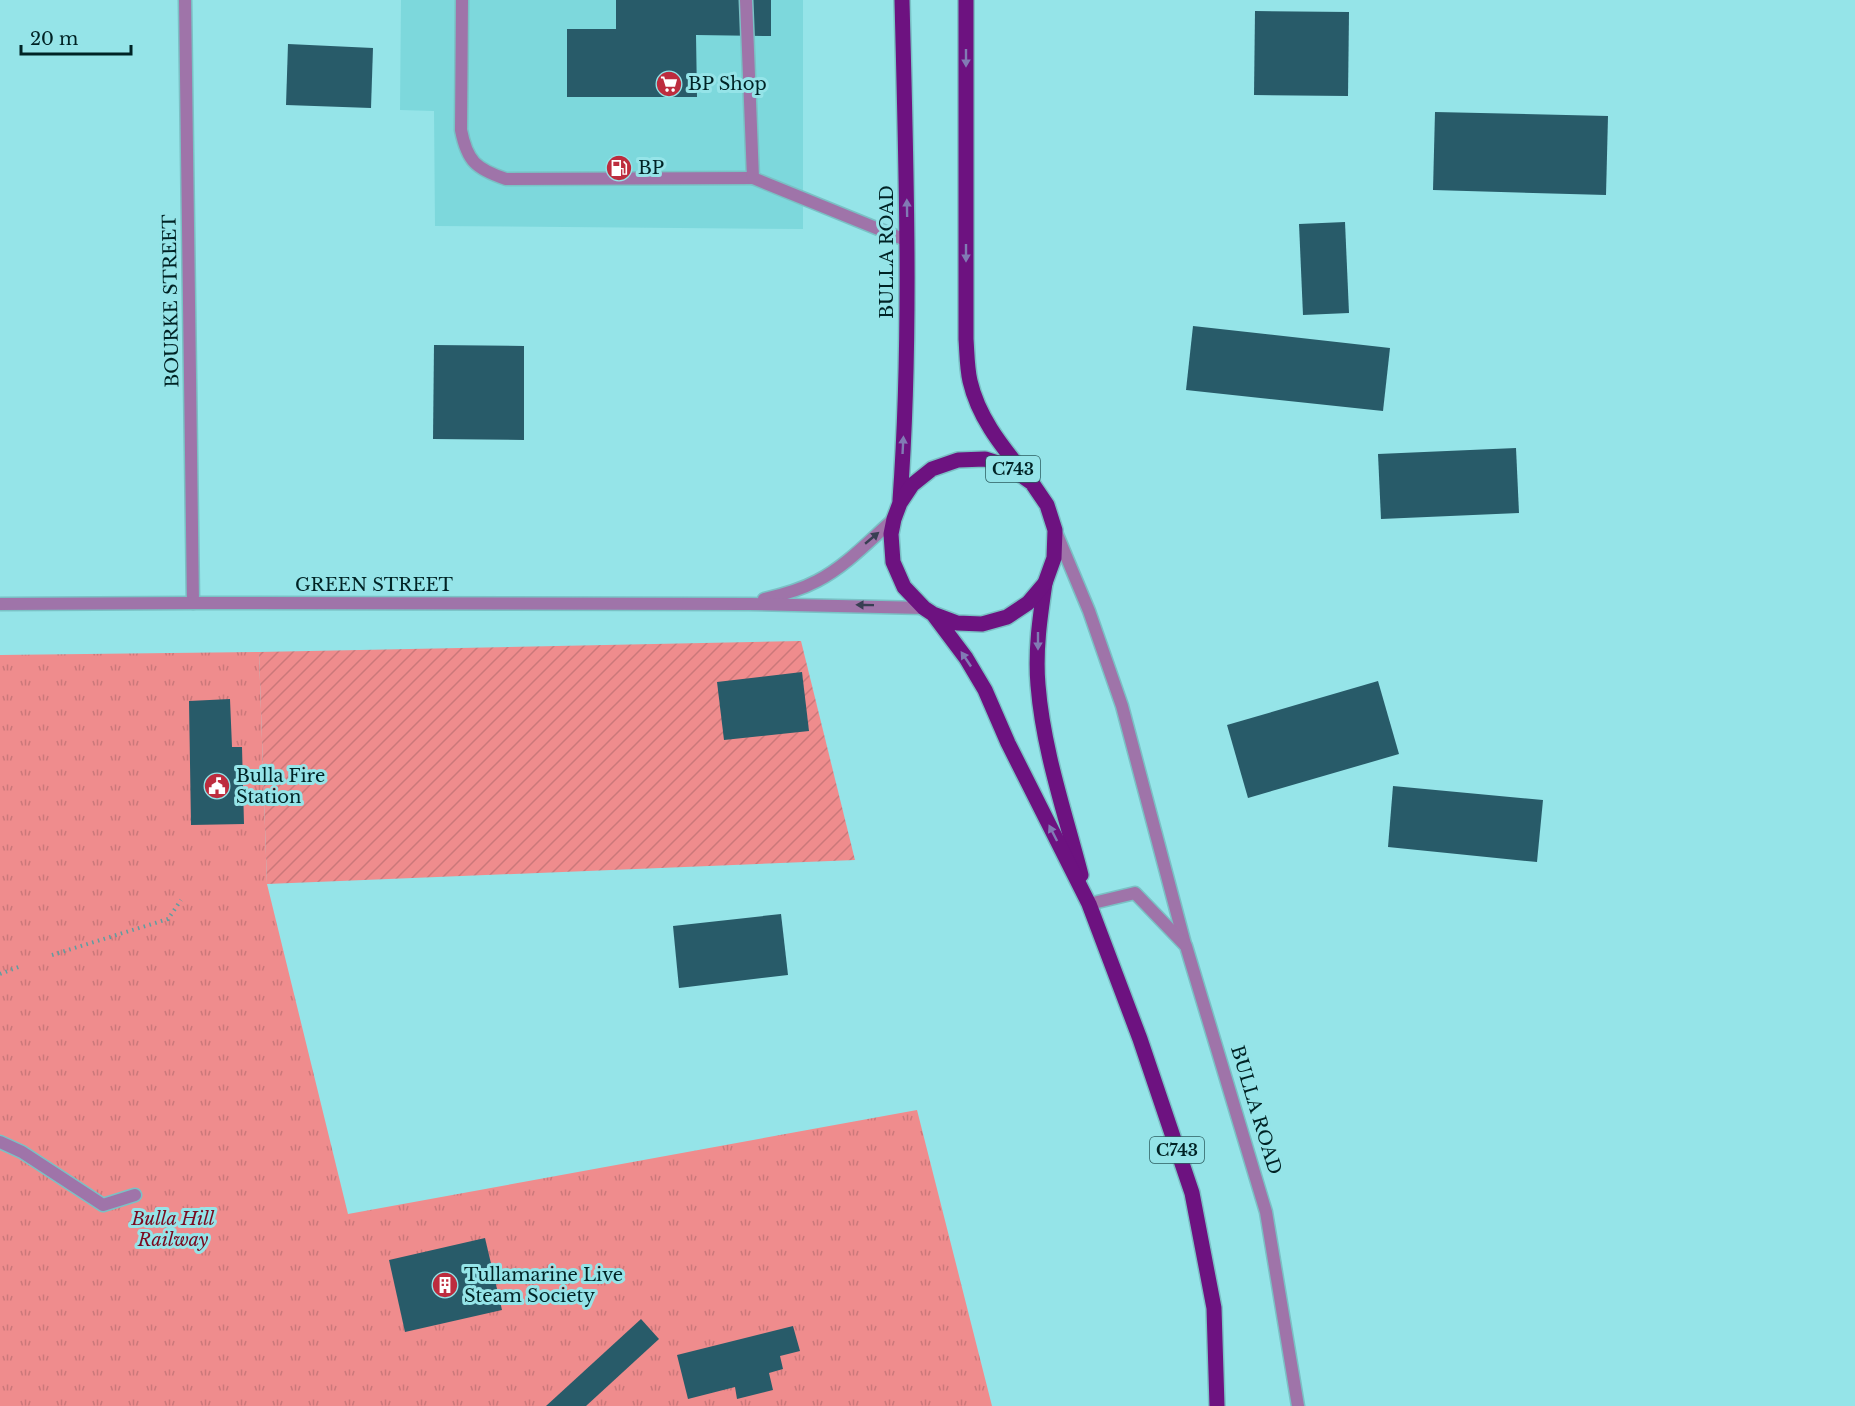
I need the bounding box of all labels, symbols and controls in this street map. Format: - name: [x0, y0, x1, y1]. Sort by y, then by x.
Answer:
- scale bar: [21, 18, 130, 56]
- text: 20 m: [30, 28, 78, 50]
- one-way arrow: [961, 49, 971, 68]
- supermarket icon: BP Shop: [654, 69, 684, 99]
- place label: BP Shop: [688, 73, 767, 95]
- fuel station icon: BP: [604, 153, 634, 183]
- place label: BP: [638, 157, 664, 179]
- street label: BULLA ROAD: [876, 185, 898, 319]
- one-way arrow: [903, 199, 912, 218]
- street label: BOURKE STREET: [158, 214, 184, 388]
- one-way arrow: [961, 244, 971, 263]
- one-way arrow: [898, 435, 907, 454]
- road number: C743: [986, 456, 1040, 482]
- one-way arrow: [864, 532, 879, 545]
- street label: GREEN STREET: [295, 574, 454, 596]
- one-way arrow: [856, 601, 875, 610]
- one-way arrow: [1033, 632, 1043, 651]
- one-way arrow: [960, 651, 972, 667]
- place label: Bulla Fire Station: [236, 765, 325, 808]
- public building icon: Bulla Fire Station: [202, 771, 232, 801]
- one-way arrow: [1049, 824, 1058, 841]
- street label: BULLA ROAD: [1226, 1043, 1286, 1177]
- road number: C743: [1150, 1137, 1204, 1163]
- park label: Bulla Hill Railway: [131, 1208, 215, 1251]
- place label: Tullamarine Live Steam Society: [464, 1264, 623, 1307]
- building icon: Tullamarine Live Steam Society: [430, 1270, 460, 1300]

